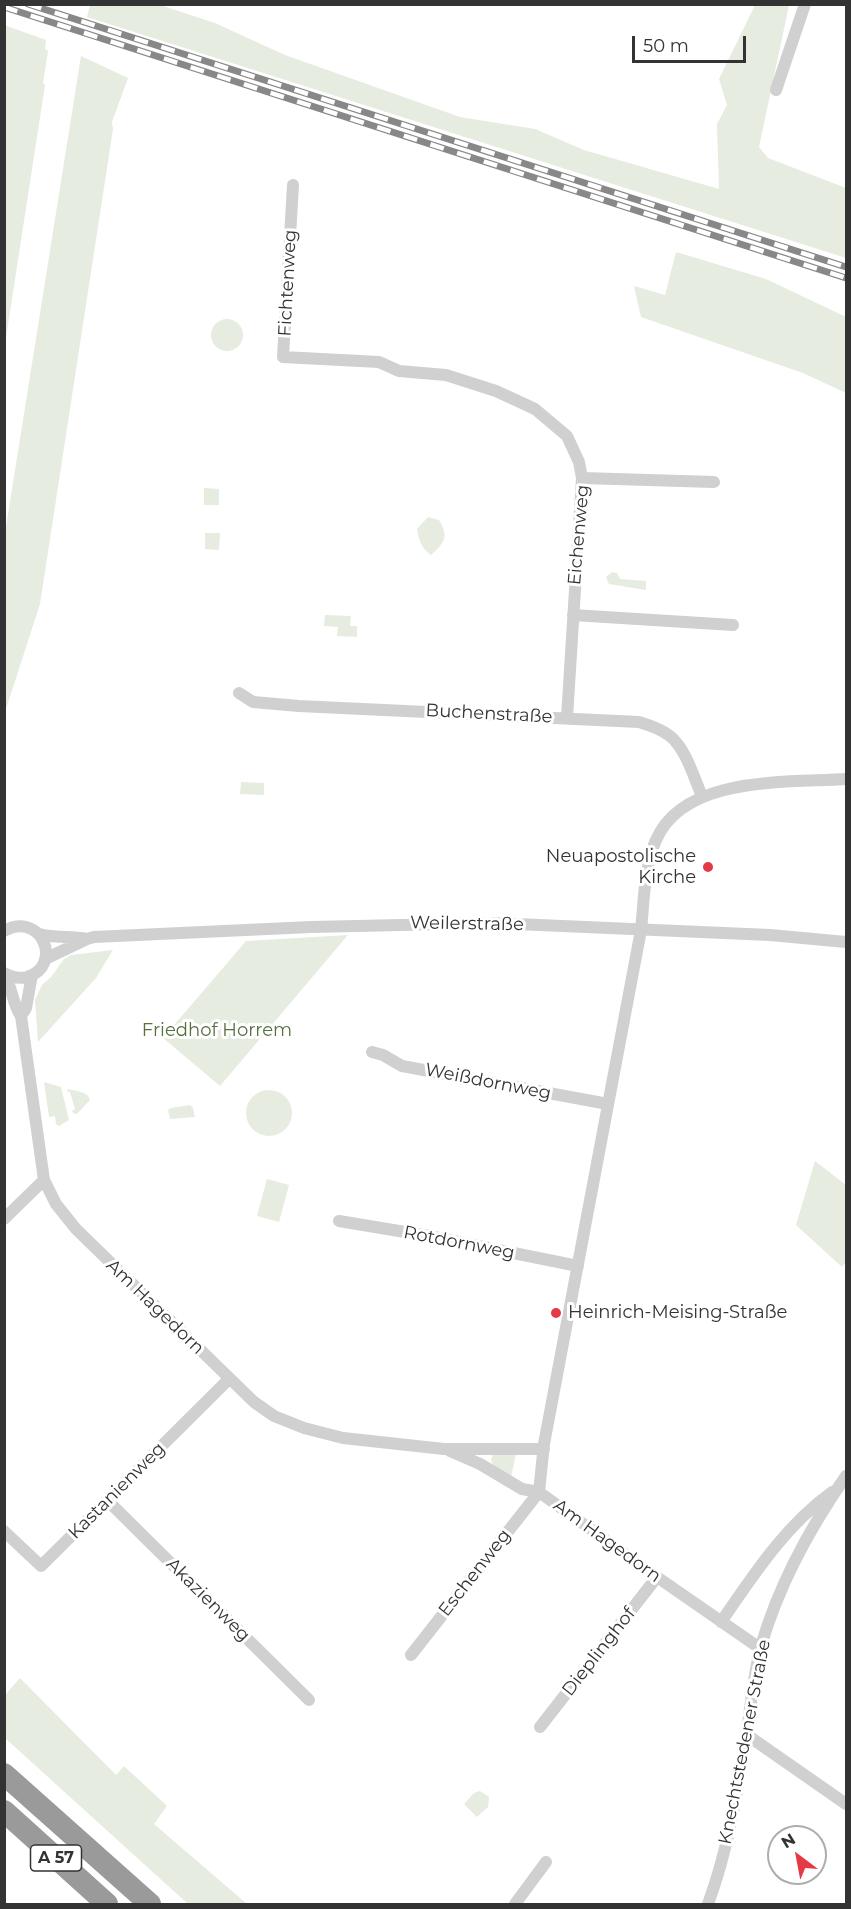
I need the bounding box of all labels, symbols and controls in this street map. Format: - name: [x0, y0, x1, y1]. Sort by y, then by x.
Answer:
- scale bar: [635, 24, 749, 62]
- text: 50 m: [643, 35, 689, 57]
- street label: Fichtenweg: [274, 229, 302, 337]
- street label: Eichenweg: [564, 484, 594, 586]
- street label: Buchenstraße: [425, 700, 553, 728]
- place label: Neuapostolische Kirche: [546, 846, 696, 888]
- marker: Neuapostolische Kirche: [701, 860, 715, 874]
- street label: Weilerstraße: [410, 912, 524, 936]
- park label: Friedhof Horrem: [142, 1020, 292, 1042]
- street label: Weißdornweg: [423, 1059, 553, 1105]
- street label: Rotdornweg: [402, 1222, 516, 1264]
- street label: Am Hagedorn: [101, 1255, 209, 1359]
- place label: Heinrich-Meising-Straße: [568, 1302, 787, 1324]
- marker: Heinrich-Meising-Straße: [549, 1306, 563, 1320]
- street label: Kastanienweg: [64, 1438, 170, 1544]
- street label: Am Hagedorn: [549, 1495, 665, 1587]
- street label: Eschenweg: [434, 1525, 516, 1621]
- street label: Akazienweg: [162, 1554, 254, 1646]
- street label: Dieplinghof: [558, 1603, 640, 1701]
- street label: Knechtstedener Straße: [715, 1638, 775, 1846]
- north arrow: [767, 1825, 827, 1885]
- text: N: [778, 1830, 799, 1852]
- road number: A 57: [31, 1845, 82, 1871]

